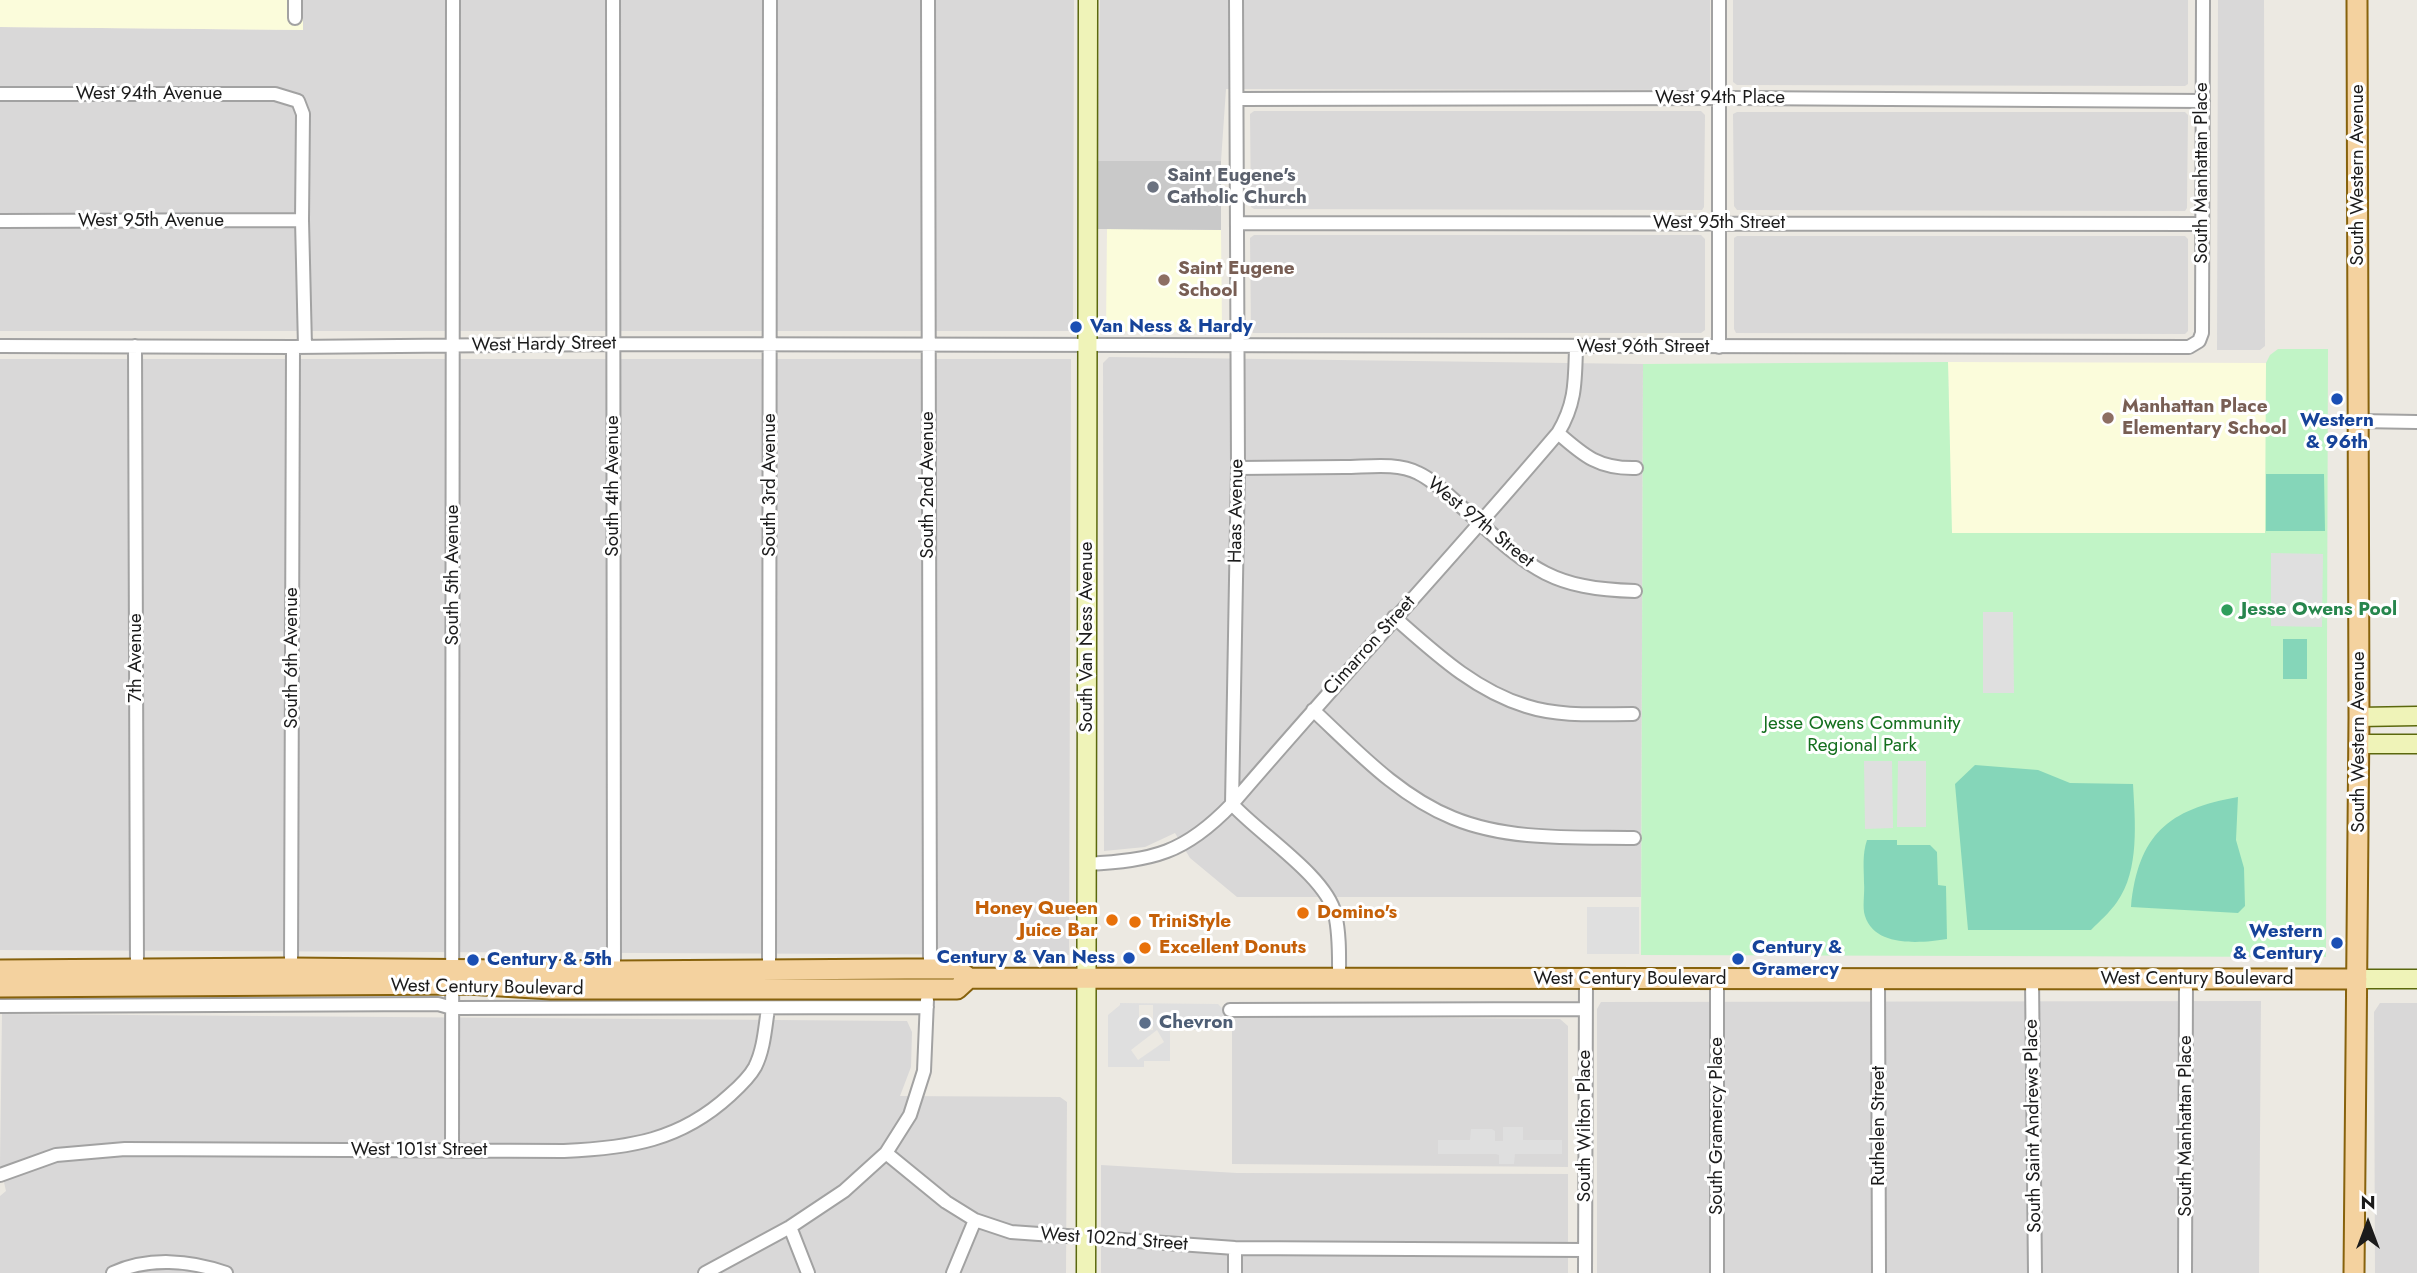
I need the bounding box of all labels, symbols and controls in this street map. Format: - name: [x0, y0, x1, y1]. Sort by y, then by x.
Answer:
- street label: South Manhattan Place: [2191, 82, 2213, 264]
- street label: West 94th Avenue: [76, 83, 222, 105]
- street label: South Western Avenue: [2347, 84, 2369, 266]
- street label: West 94th Place: [1655, 87, 1785, 109]
- place label: Saint Eugene's Catholic Church: [1167, 165, 1307, 209]
- marker: Saint Eugene's Catholic Church: [1145, 179, 1161, 195]
- street label: West 95th Avenue: [78, 210, 224, 232]
- street label: West 95th Street: [1653, 212, 1785, 234]
- place label: Saint Eugene School: [1178, 258, 1295, 302]
- marker: Saint Eugene School: [1156, 272, 1172, 288]
- place label: Van Ness & Hardy: [1090, 316, 1253, 338]
- marker: Van Ness & Hardy: [1068, 319, 1084, 335]
- street label: West Hardy Street: [472, 332, 616, 358]
- street label: West 96th Street: [1577, 336, 1709, 358]
- marker: Western & 96th: [2329, 391, 2345, 407]
- place label: Manhattan Place Elementary School: [2122, 396, 2287, 440]
- marker: Manhattan Place Elementary School: [2100, 410, 2116, 426]
- place label: Western & 96th: [2300, 410, 2374, 454]
- street label: South 2nd Avenue: [917, 411, 939, 559]
- street label: South 3rd Avenue: [759, 413, 781, 557]
- street label: South 4th Avenue: [602, 415, 624, 557]
- street label: Haas Avenue: [1225, 459, 1249, 563]
- street label: West 97th Street: [1422, 473, 1538, 573]
- street label: South 5th Avenue: [442, 504, 464, 646]
- street label: South Van Ness Avenue: [1076, 541, 1098, 733]
- street label: South 6th Avenue: [281, 587, 303, 729]
- street label: Cimarron Street: [1319, 592, 1421, 700]
- place label: Jesse Owens Pool: [2241, 599, 2397, 621]
- marker: Jesse Owens Pool: [2219, 602, 2235, 618]
- street label: 7th Avenue: [125, 613, 147, 703]
- street label: South Western Avenue: [2348, 651, 2370, 833]
- park label: Jesse Owens Community Regional Park: [1763, 713, 1961, 757]
- place label: Honey Queen Juice Bar: [975, 898, 1098, 942]
- place label: Domino's: [1317, 902, 1397, 924]
- marker: Domino's: [1295, 905, 1311, 921]
- place label: TriniStyle: [1149, 911, 1231, 933]
- marker: Honey Queen Juice Bar: [1104, 912, 1120, 928]
- marker: TriniStyle: [1127, 914, 1143, 930]
- place label: Western & Century: [2233, 921, 2323, 965]
- marker: Western & Century: [2329, 935, 2345, 951]
- place label: Excellent Donuts: [1159, 937, 1306, 959]
- place label: Century & Gramercy: [1752, 937, 1842, 981]
- marker: Excellent Donuts: [1137, 940, 1153, 956]
- place label: Century & Van Ness: [937, 947, 1115, 969]
- place label: Century & 5th: [487, 949, 612, 971]
- marker: Century & Van Ness: [1121, 950, 1137, 966]
- marker: Century & Gramercy: [1730, 951, 1746, 967]
- marker: Century & 5th: [465, 952, 481, 968]
- street label: West Century Boulevard: [1533, 968, 1727, 990]
- street label: West Century Boulevard: [2100, 968, 2294, 990]
- street label: West Century Boulevard: [390, 975, 584, 1001]
- place label: Chevron: [1159, 1012, 1233, 1034]
- marker: Chevron: [1137, 1015, 1153, 1031]
- street label: South Saint Andrews Place: [2021, 1019, 2047, 1233]
- street label: South Manhattan Place: [2175, 1035, 2197, 1217]
- street label: South Gramercy Place: [1706, 1037, 1728, 1215]
- street label: South Wilton Place: [1574, 1050, 1596, 1202]
- street label: Ruthelen Street: [1868, 1066, 1890, 1186]
- street label: West 101st Street: [351, 1139, 487, 1161]
- north arrow: [2333, 1189, 2403, 1259]
- text: N: [2360, 1189, 2376, 1216]
- street label: West 102nd Street: [1040, 1223, 1188, 1257]

